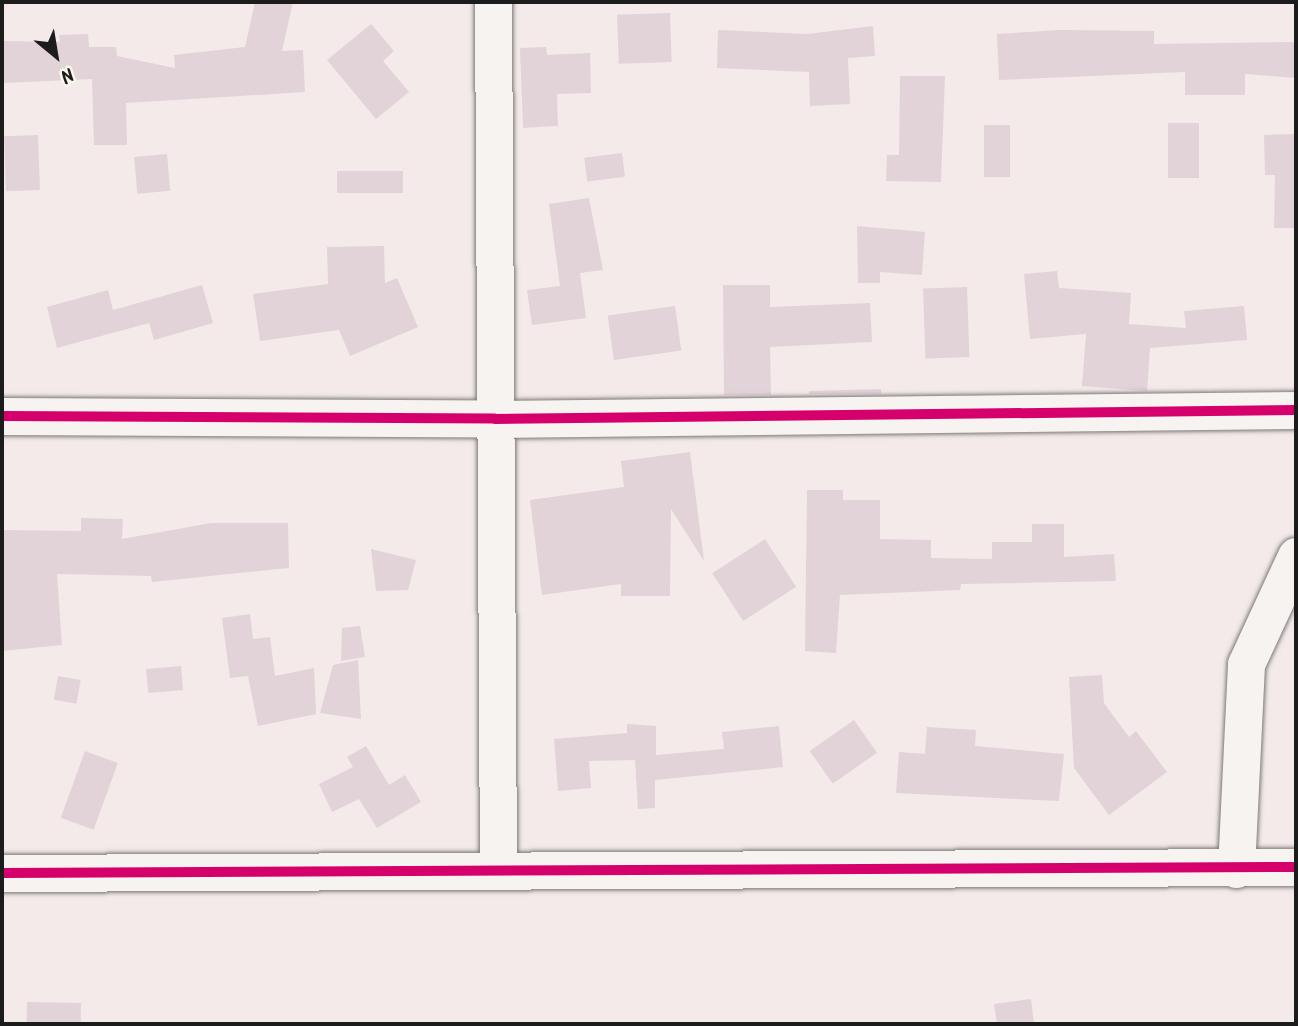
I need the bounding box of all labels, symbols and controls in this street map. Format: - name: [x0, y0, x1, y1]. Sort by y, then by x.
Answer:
- north arrow: [21, 21, 91, 91]
- text: N: [54, 58, 79, 90]

